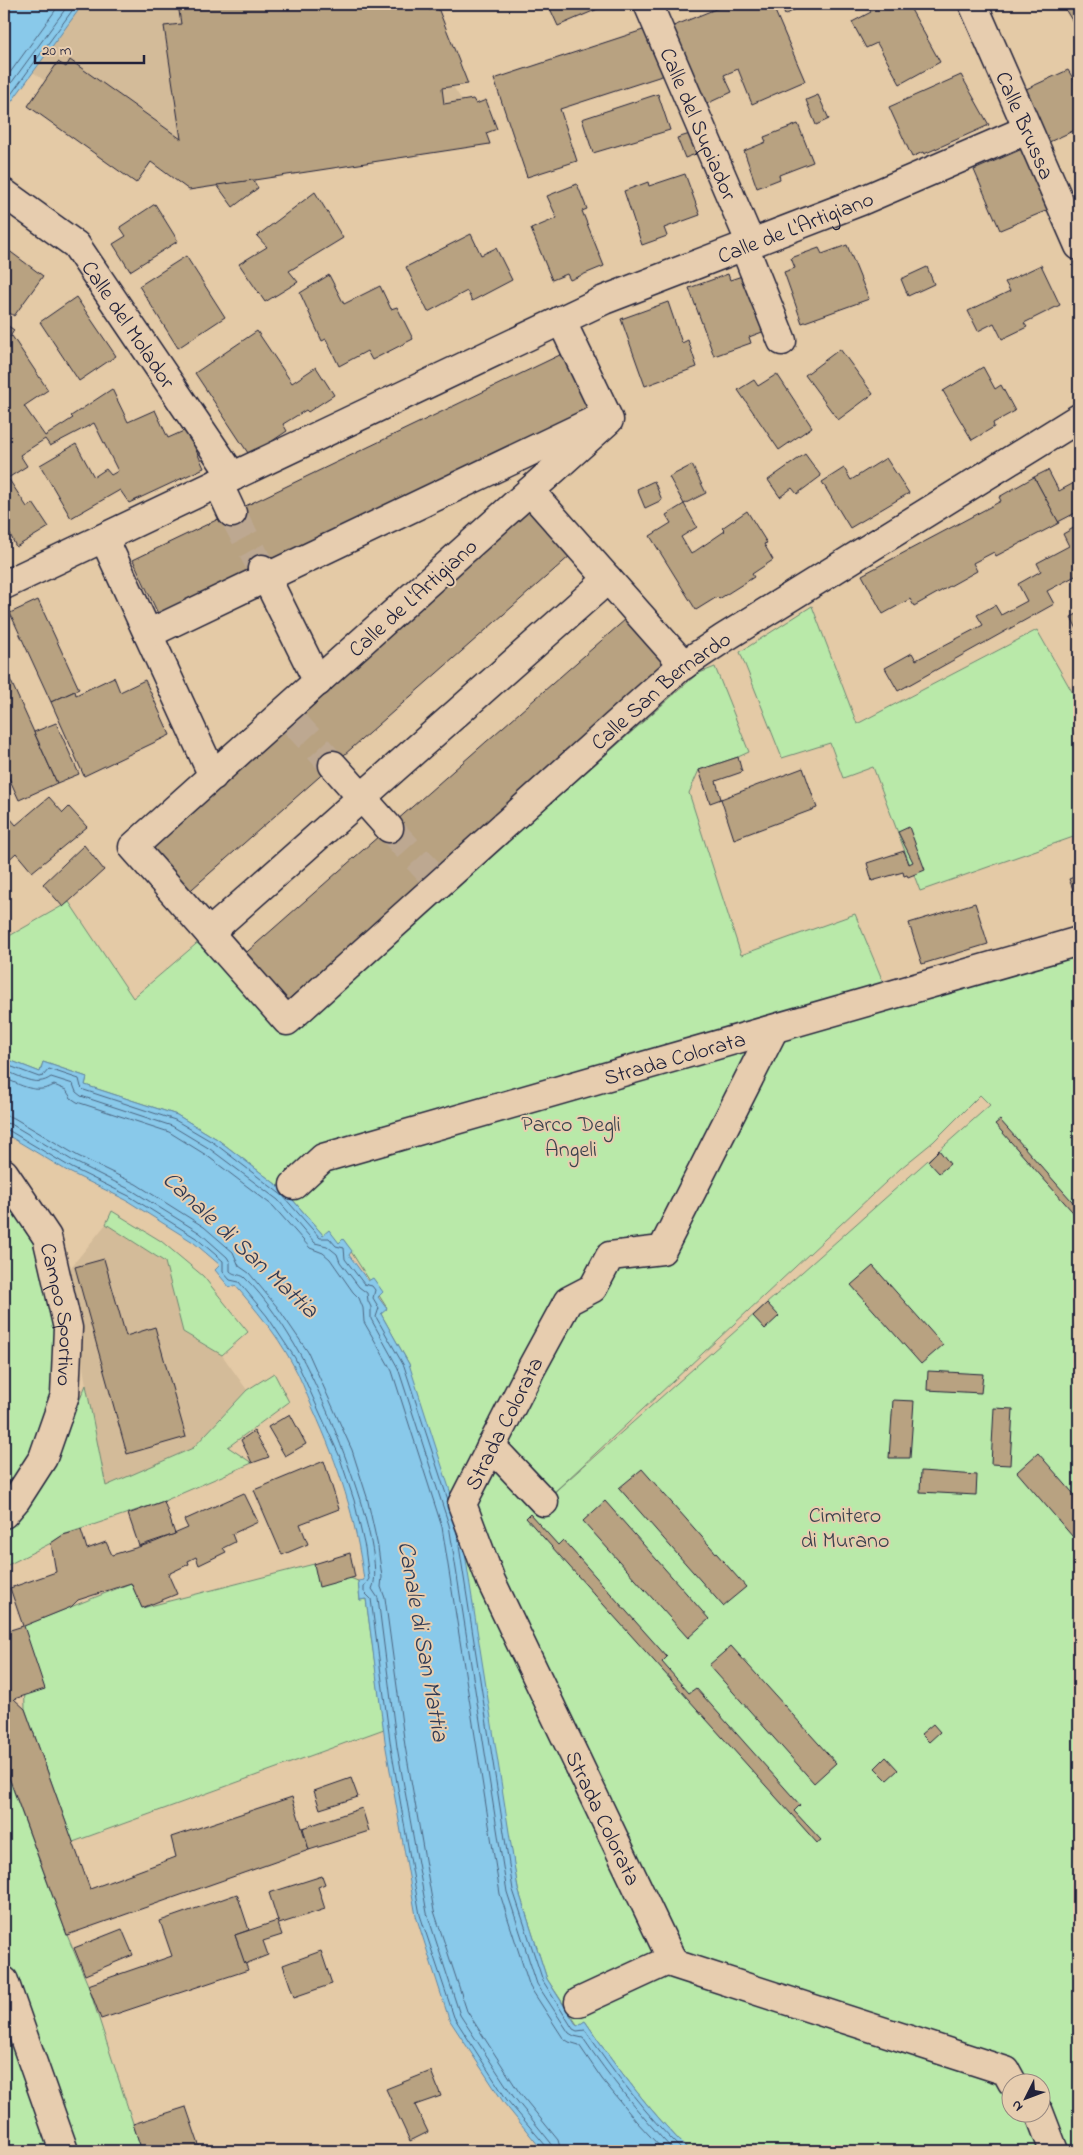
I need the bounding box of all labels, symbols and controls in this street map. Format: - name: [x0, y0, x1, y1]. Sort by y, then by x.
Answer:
- scale bar: [35, 32, 144, 64]
- text: 20 m: [42, 40, 72, 62]
- street label: Calle del Supiador: [650, 43, 743, 206]
- street label: Calle Brussa: [985, 67, 1061, 185]
- street label: Calle de L'Artigiano: [714, 184, 879, 274]
- street label: Calle del Molador: [72, 255, 182, 396]
- street label: Calle de L'Artigiano: [342, 532, 487, 667]
- street label: Calle San Bernardo: [585, 625, 738, 759]
- street label: Strada Colorata: [600, 1025, 750, 1096]
- park label: Parco Degli Angeli: [521, 1110, 621, 1168]
- water label: Canale di San Mattia: [153, 1164, 326, 1328]
- street label: Campo Sportivo: [30, 1240, 81, 1387]
- street label: Strada Colorata: [458, 1352, 553, 1497]
- park label: Cimitero di Murano: [801, 1501, 889, 1558]
- water label: Canale di San Mattia: [387, 1539, 457, 1745]
- street label: Strada Colorata: [555, 1746, 647, 1892]
- north arrow: [1000, 2072, 1050, 2122]
- text: N: [1006, 2095, 1028, 2116]

